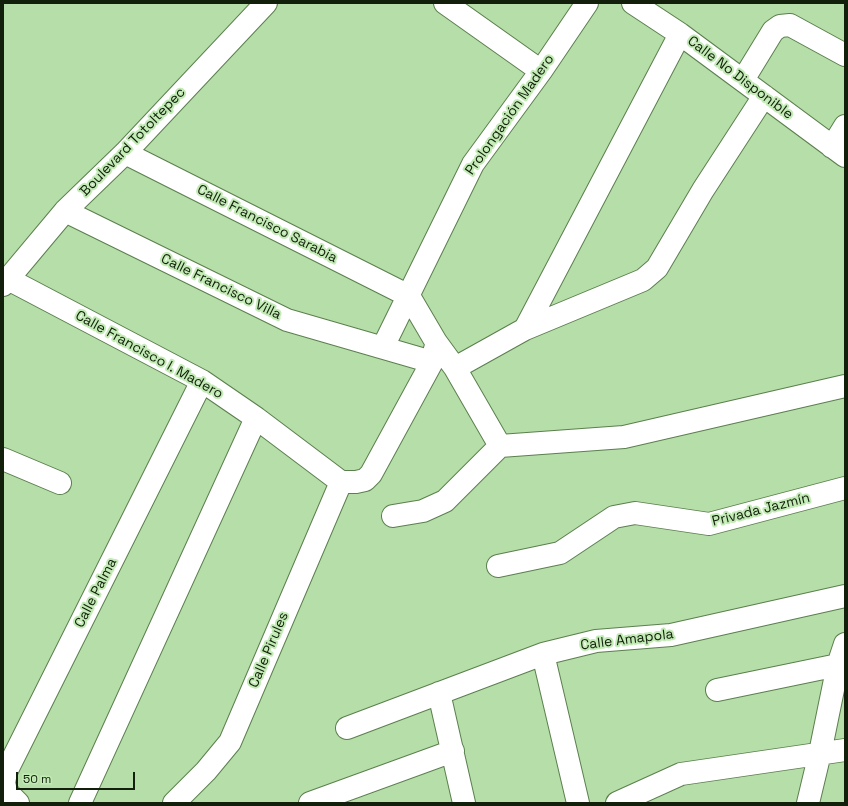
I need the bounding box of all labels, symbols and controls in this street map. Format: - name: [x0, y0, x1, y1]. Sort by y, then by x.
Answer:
- street label: Calle No Disponible: [684, 33, 796, 123]
- street label: Prolongación Madero: [462, 52, 558, 178]
- street label: Boulevard Totoltepec: [77, 84, 189, 200]
- street label: Calle Francisco Sarabia: [194, 181, 340, 267]
- street label: Calle Francisco Villa: [158, 251, 284, 323]
- street label: Calle Francisco I. Madero: [72, 307, 226, 403]
- street label: Privada Jazmín: [710, 490, 812, 530]
- street label: Calle Palma: [71, 556, 121, 630]
- street label: Calle Pirules: [246, 610, 292, 690]
- street label: Calle Amapola: [579, 626, 675, 654]
- scale bar: [18, 764, 137, 790]
- text: 50 m: [23, 771, 51, 787]

